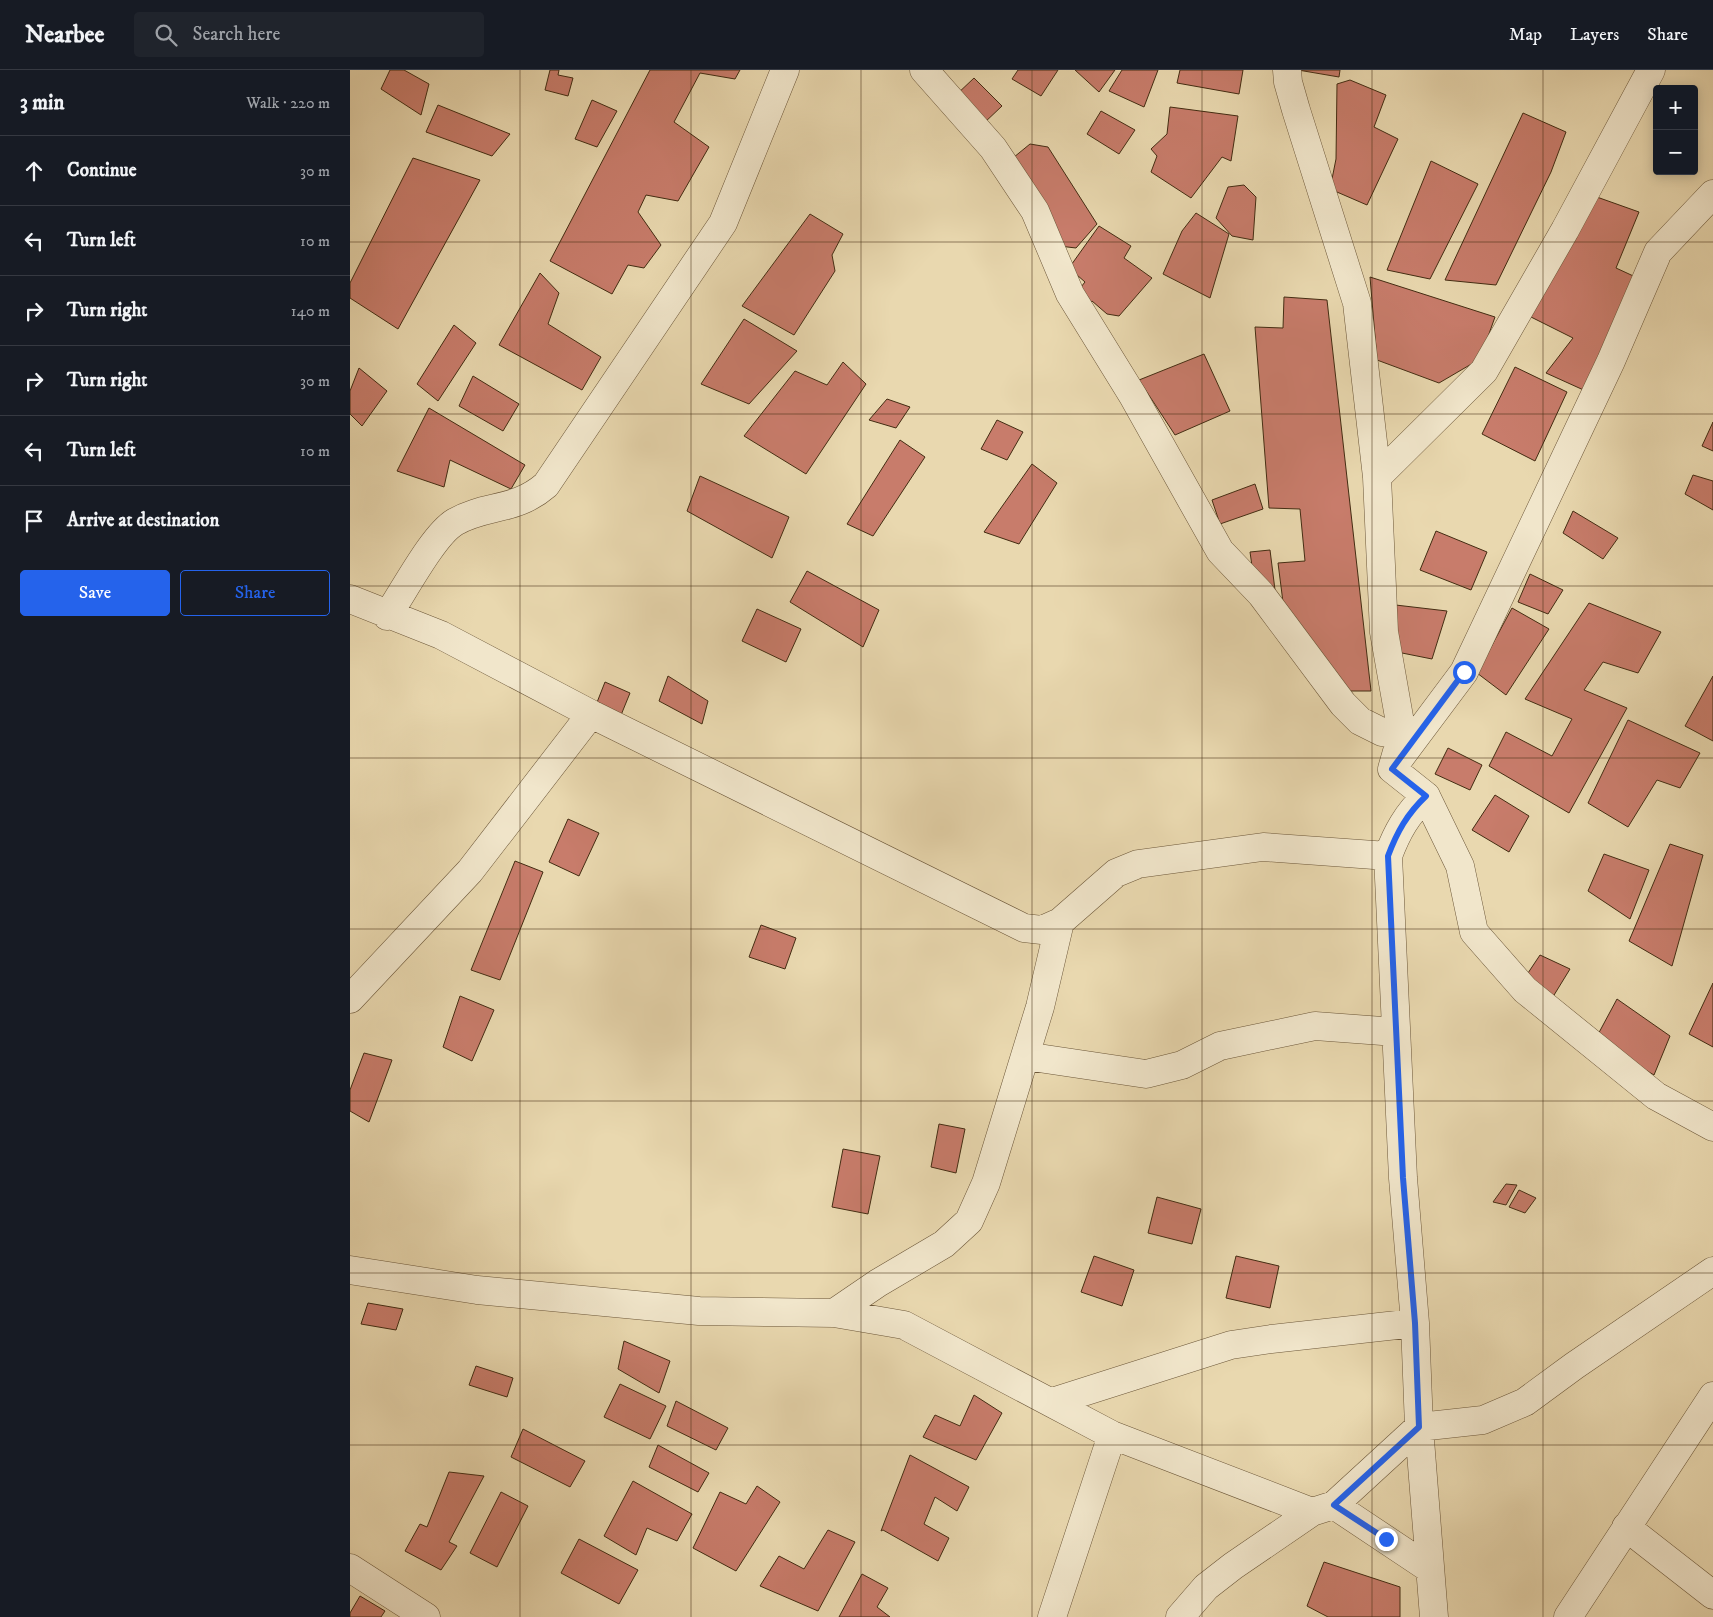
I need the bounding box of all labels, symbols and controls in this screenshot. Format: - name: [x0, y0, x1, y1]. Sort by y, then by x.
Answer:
- search box: [134, 12, 484, 57]
- text: Nearbee: [25, 20, 104, 50]
- icon: search: [152, 21, 180, 49]
- text: Search here: [192, 23, 280, 46]
- text: Map: [1509, 24, 1542, 46]
- text: Layers: [1570, 24, 1619, 46]
- text: Share: [1647, 24, 1688, 46]
- map controls: [1653, 85, 1698, 175]
- button: +: [1653, 85, 1698, 130]
- text: 3 min: [20, 90, 65, 116]
- text: Walk · 220 m: [246, 93, 330, 113]
- button: −: [1653, 130, 1698, 175]
- icon: ahead: [20, 157, 48, 185]
- text: Continue: [67, 159, 137, 182]
- text: 30 m: [300, 161, 330, 181]
- icon: left: [20, 227, 48, 255]
- text: Turn left: [67, 229, 136, 252]
- text: 10 m: [300, 231, 330, 251]
- icon: right: [20, 297, 48, 325]
- text: Turn right: [67, 299, 147, 322]
- text: 140 m: [291, 301, 330, 321]
- icon: right: [20, 367, 48, 395]
- text: Turn right: [67, 369, 147, 392]
- text: 30 m: [300, 371, 330, 391]
- icon: left: [20, 437, 48, 465]
- text: Turn left: [67, 439, 136, 462]
- text: 10 m: [300, 441, 330, 461]
- icon: arrive: [20, 507, 48, 535]
- text: Arrive at destination: [67, 509, 219, 532]
- button: Save: [20, 570, 170, 616]
- button: Share: [180, 570, 330, 616]
- route start: [1453, 661, 1476, 684]
- route end: [1375, 1528, 1398, 1551]

